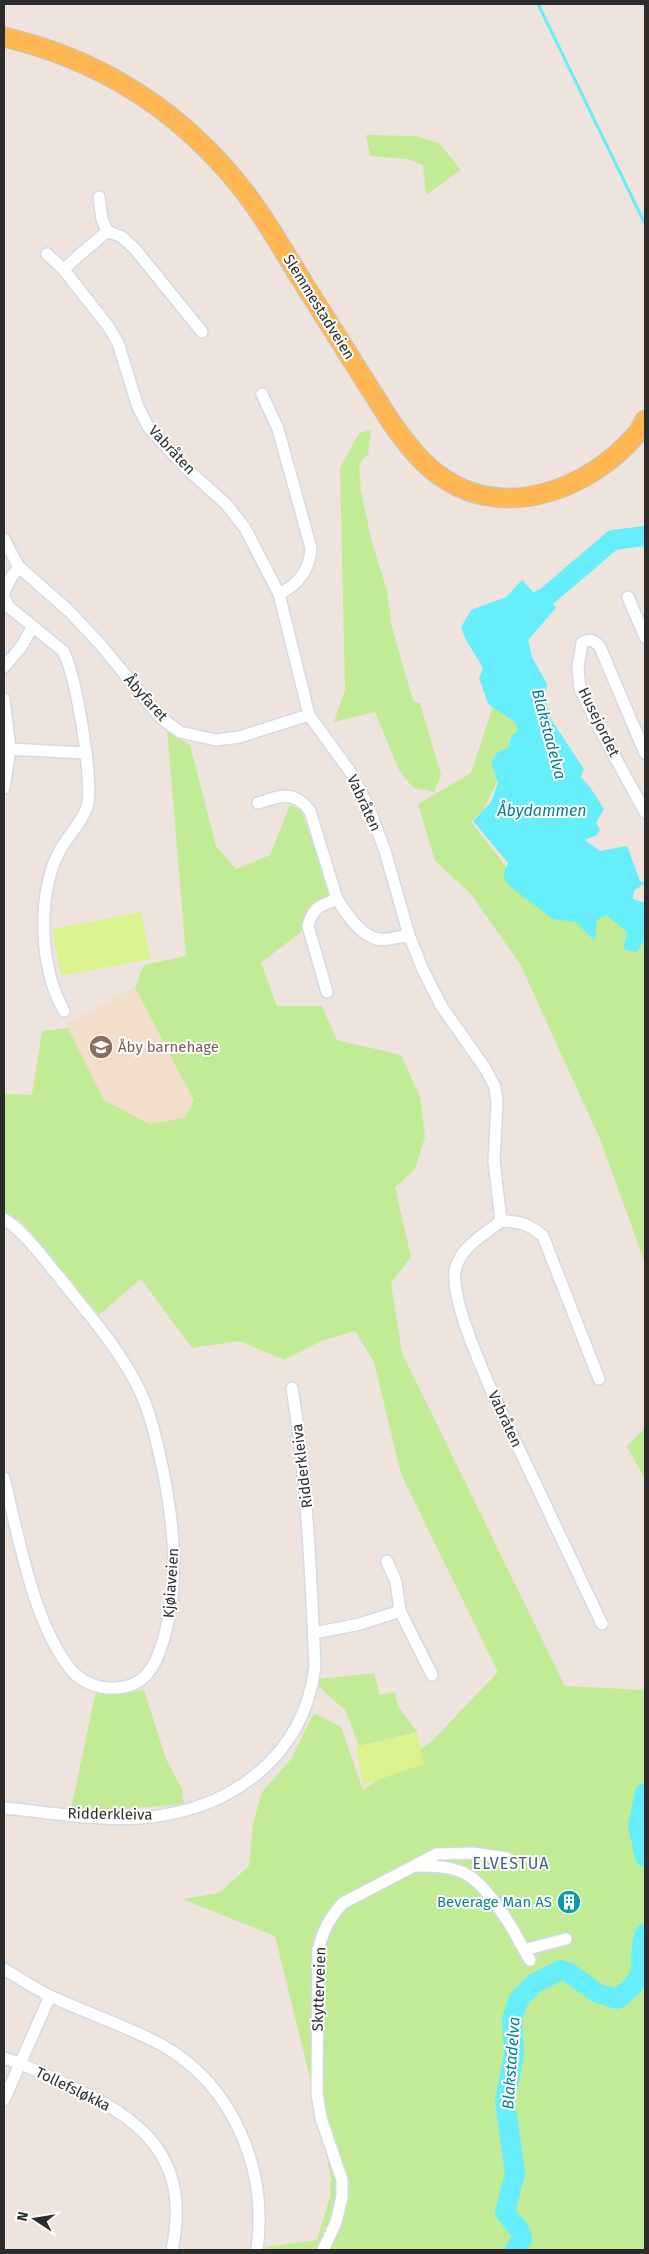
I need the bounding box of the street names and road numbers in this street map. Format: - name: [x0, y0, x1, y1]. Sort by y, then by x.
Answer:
- street label: Slemmestadveien: [279, 251, 359, 363]
- street label: Vabråten: [145, 422, 199, 478]
- street label: Åbyfaret: [120, 671, 172, 725]
- street label: Husejordet: [574, 684, 624, 760]
- street label: Vabråten: [343, 772, 385, 834]
- street label: Vabråten: [484, 1388, 526, 1450]
- street label: Ridderkleiva: [288, 1423, 316, 1509]
- street label: Kjøiaveien: [160, 1547, 182, 1619]
- street label: Ridderkleiva: [67, 1804, 153, 1824]
- street label: Skytterveien: [309, 1946, 329, 2032]
- street label: Tollefsløkka: [33, 2063, 113, 2115]

